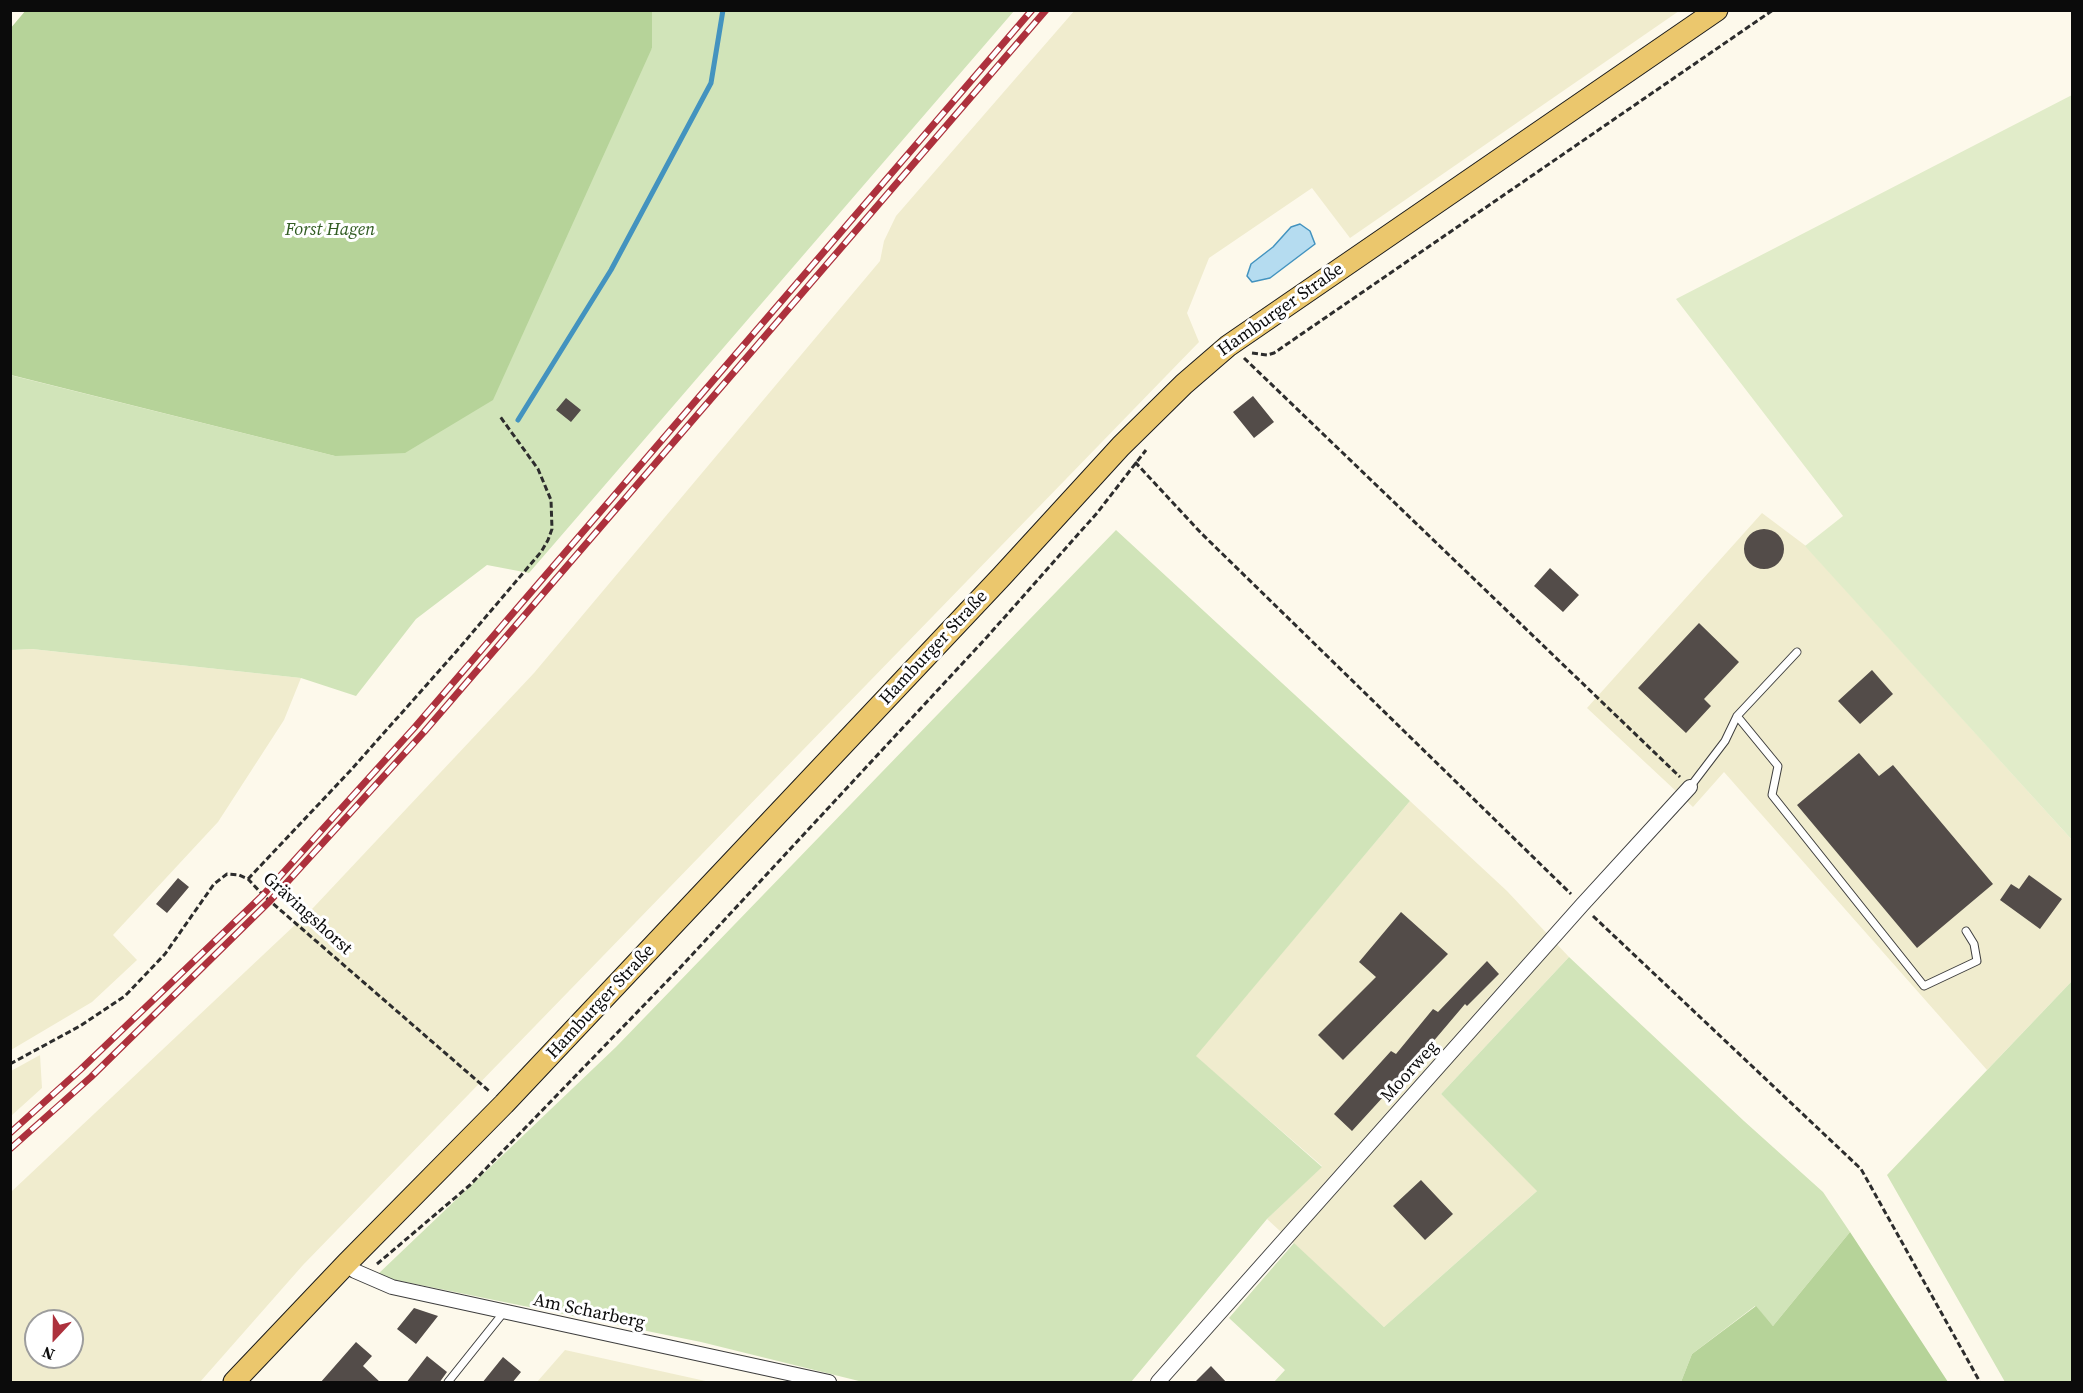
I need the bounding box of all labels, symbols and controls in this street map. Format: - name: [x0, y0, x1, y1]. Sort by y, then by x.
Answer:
- park label: Forst Hagen: [285, 219, 375, 241]
- street label: Hamburger Straße: [1214, 259, 1348, 361]
- street label: Hamburger Straße: [875, 586, 993, 710]
- street label: Grävingshorst: [258, 868, 356, 960]
- street label: Hamburger Straße: [542, 940, 660, 1064]
- street label: Moorweg: [1377, 1037, 1443, 1107]
- street label: Am Scharberg: [531, 1290, 647, 1334]
- north arrow: [24, 1309, 84, 1369]
- text: N: [38, 1341, 58, 1366]

